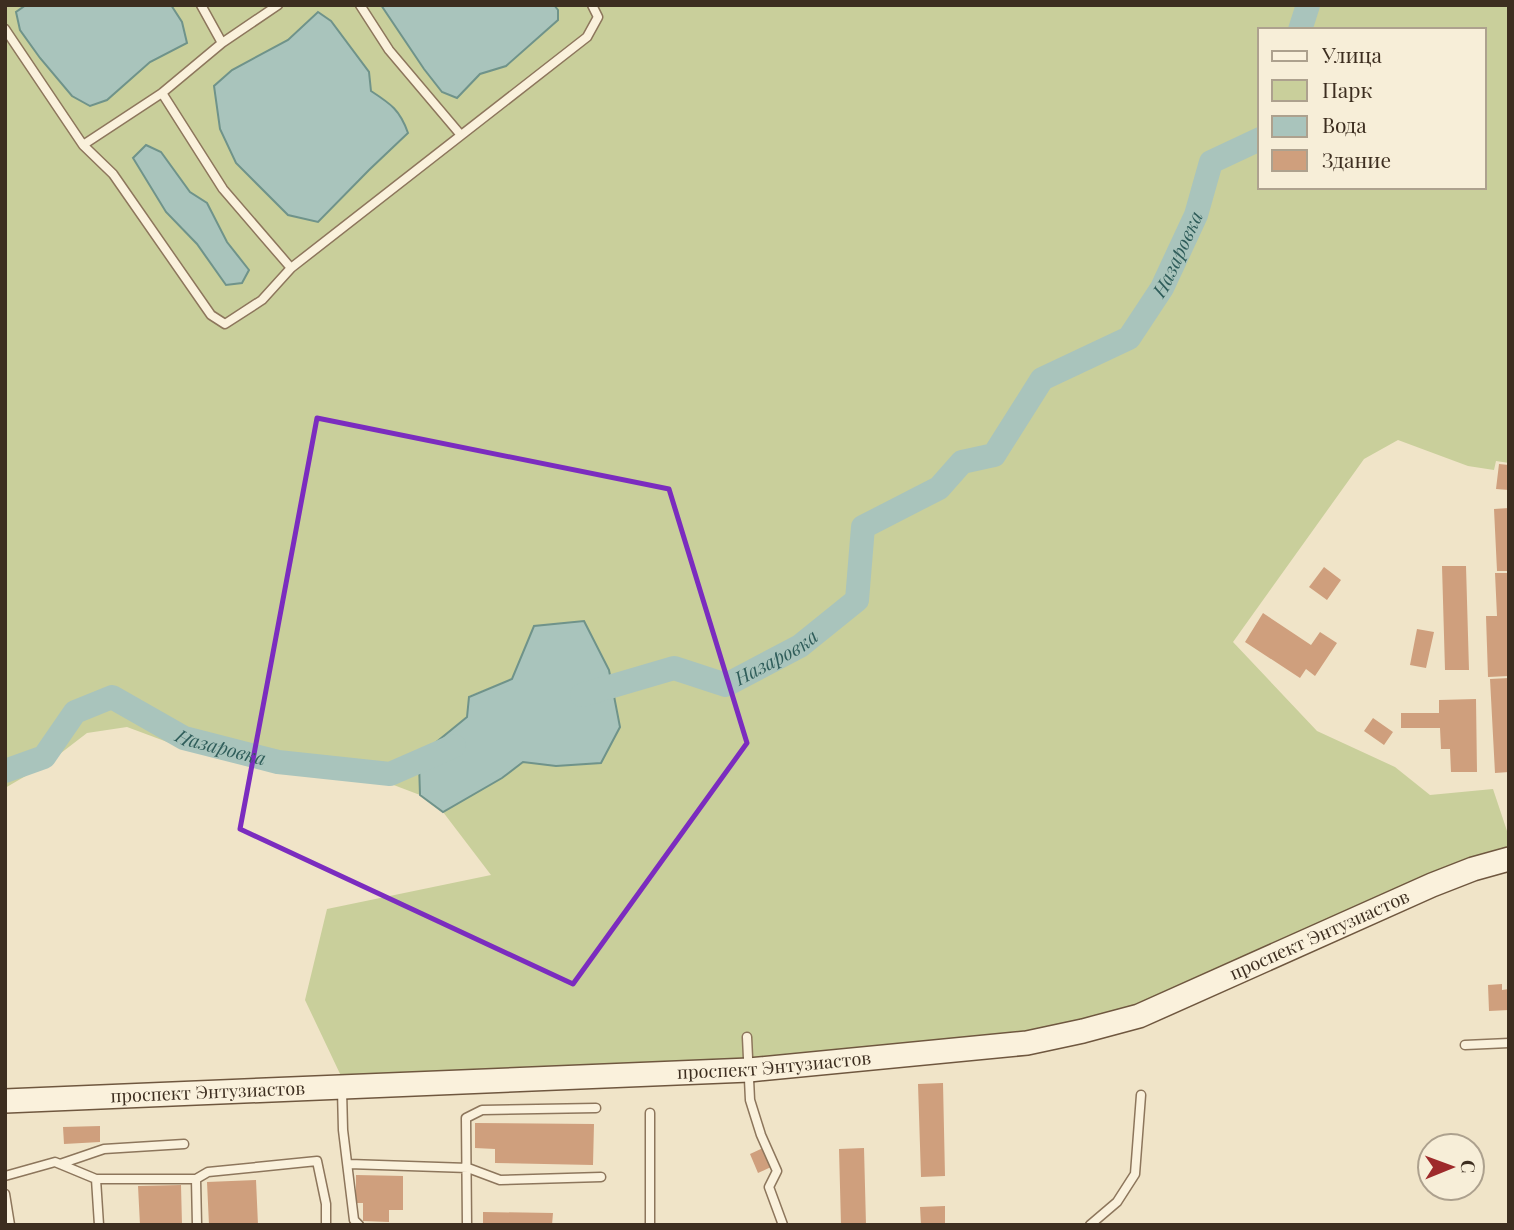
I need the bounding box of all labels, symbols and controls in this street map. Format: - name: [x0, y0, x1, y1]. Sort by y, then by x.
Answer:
- legend: [1258, 28, 1486, 189]
- text: Улица: [1321, 40, 1383, 68]
- text: Парк: [1322, 75, 1372, 103]
- text: Вода: [1322, 110, 1367, 138]
- text: Здание: [1322, 145, 1391, 173]
- water label: Назаровка: [1145, 206, 1208, 303]
- water label: Назаровка: [729, 623, 823, 691]
- water label: Назаровка: [170, 721, 269, 770]
- street label: проспект Энтузиастов: [1225, 884, 1413, 985]
- street label: проспект Энтузиастов: [677, 1045, 872, 1084]
- street label: проспект Энтузиастов: [110, 1076, 306, 1108]
- north arrow: [1416, 1132, 1486, 1202]
- text: С: [1456, 1160, 1482, 1174]

